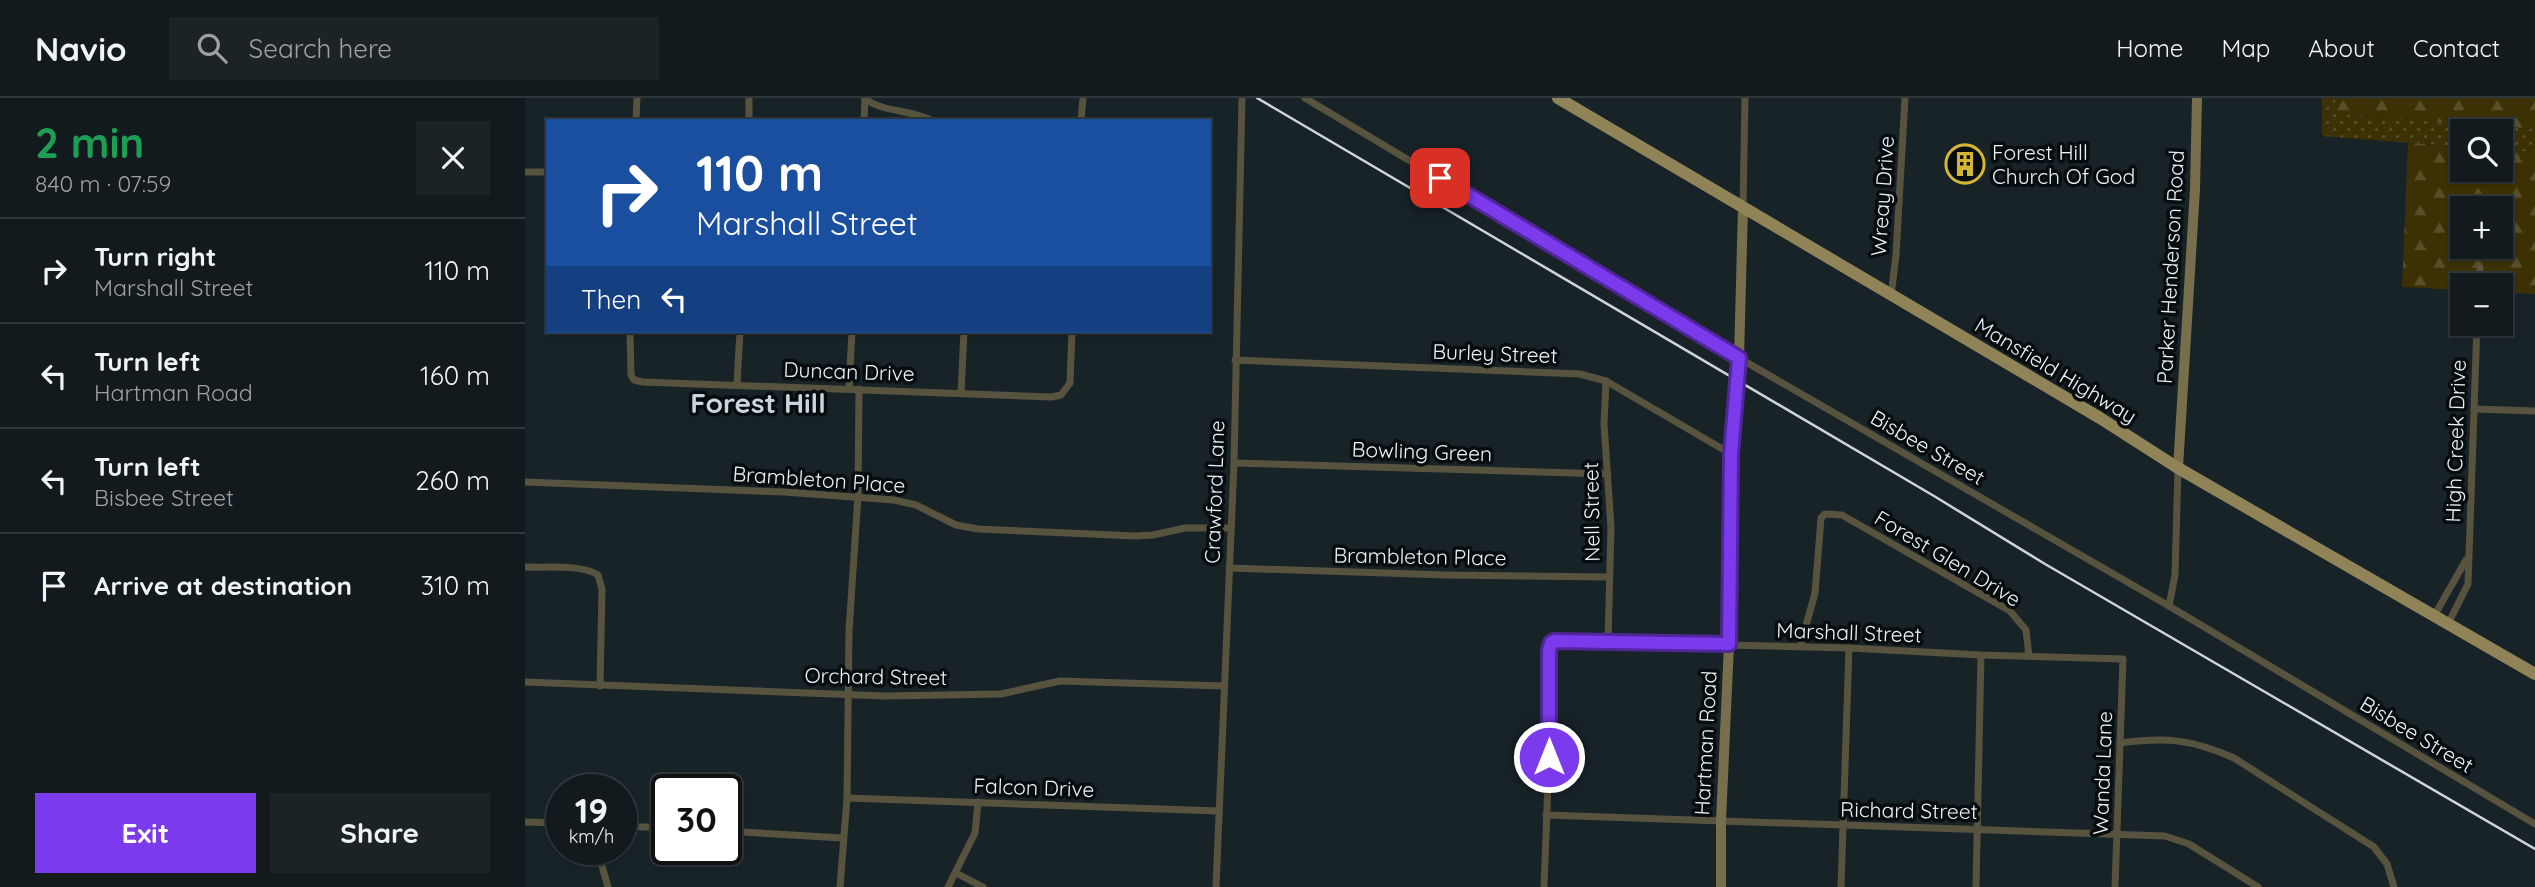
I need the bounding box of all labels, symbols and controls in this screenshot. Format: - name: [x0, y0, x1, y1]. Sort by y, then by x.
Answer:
- search box: [169, 17, 659, 80]
- text: Navio: [35, 28, 127, 69]
- icon: search: [193, 29, 231, 67]
- text: Search here: [249, 32, 392, 65]
- text: Home: [2116, 33, 2183, 63]
- text: Map: [2221, 33, 2270, 63]
- text: About: [2308, 33, 2375, 63]
- text: Contact: [2413, 33, 2500, 63]
- text: 2 min: [35, 116, 144, 169]
- map controls: [2450, 119, 2513, 336]
- button: search: [2450, 119, 2513, 182]
- button: close: [416, 121, 490, 195]
- street label: Wreay Drive: [1865, 135, 1899, 257]
- place label: Forest Hill Church Of God: [1992, 139, 2135, 189]
- text: 110 m: [696, 142, 823, 203]
- building icon: Forest Hill Church Of God: [1944, 143, 1986, 185]
- icon: right: [581, 147, 672, 238]
- pin: [1410, 148, 1470, 208]
- street label: Parker Henderson Road: [2151, 149, 2189, 385]
- icon: arrive: [1421, 159, 1459, 197]
- text: 840 m · 07:59: [35, 169, 171, 198]
- button: +: [2450, 196, 2513, 259]
- text: Marshall Street: [696, 203, 918, 243]
- text: Turn right: [94, 240, 216, 273]
- icon: right: [35, 252, 73, 290]
- text: 110 m: [424, 254, 490, 287]
- text: Marshall Street: [94, 273, 253, 302]
- button: −: [2450, 273, 2513, 336]
- icon: left: [655, 280, 693, 318]
- text: Then: [581, 283, 641, 316]
- street label: Mansfield Highway: [1970, 311, 2142, 429]
- street label: Burley Street: [1432, 338, 1558, 368]
- text: Turn left: [94, 345, 201, 378]
- street label: Duncan Drive: [783, 356, 915, 386]
- icon: left: [35, 357, 73, 395]
- text: 160 m: [420, 359, 490, 392]
- street label: High Creek Drive: [2439, 359, 2471, 523]
- text: Hartman Road: [94, 378, 253, 407]
- district label: Forest Hill: [690, 385, 826, 420]
- street label: Bisbee Street: [1866, 404, 1990, 490]
- street label: Crawford Lane: [1199, 420, 1229, 564]
- street label: Bowling Green: [1351, 436, 1493, 466]
- text: Turn left: [94, 450, 201, 483]
- street label: Brambleton Place: [732, 460, 906, 498]
- icon: left: [35, 462, 73, 500]
- street label: Nell Street: [1577, 462, 1605, 562]
- text: 260 m: [415, 464, 490, 497]
- text: Bisbee Street: [94, 483, 234, 512]
- street label: Forest Glen Drive: [1870, 504, 2026, 612]
- street label: Brambleton Place: [1333, 541, 1507, 571]
- icon: arrive: [35, 567, 73, 605]
- text: Arrive at destination: [94, 569, 352, 602]
- text: 310 m: [420, 569, 490, 602]
- street label: Marshall Street: [1776, 616, 1922, 648]
- street label: Orchard Street: [804, 662, 948, 690]
- street label: Hartman Road: [1688, 670, 1722, 816]
- street label: Bisbee Street: [2356, 690, 2478, 778]
- street label: Wanda Lane: [2087, 711, 2117, 835]
- position arrow: [1512, 720, 1586, 794]
- street label: Falcon Drive: [973, 772, 1095, 802]
- speed limit sign: 30: [651, 774, 742, 865]
- text: 19: [575, 788, 608, 832]
- button: Exit: [35, 793, 256, 873]
- button: Share: [270, 793, 490, 873]
- street label: Richard Street: [1840, 796, 1978, 824]
- text: km/h: [569, 825, 614, 848]

